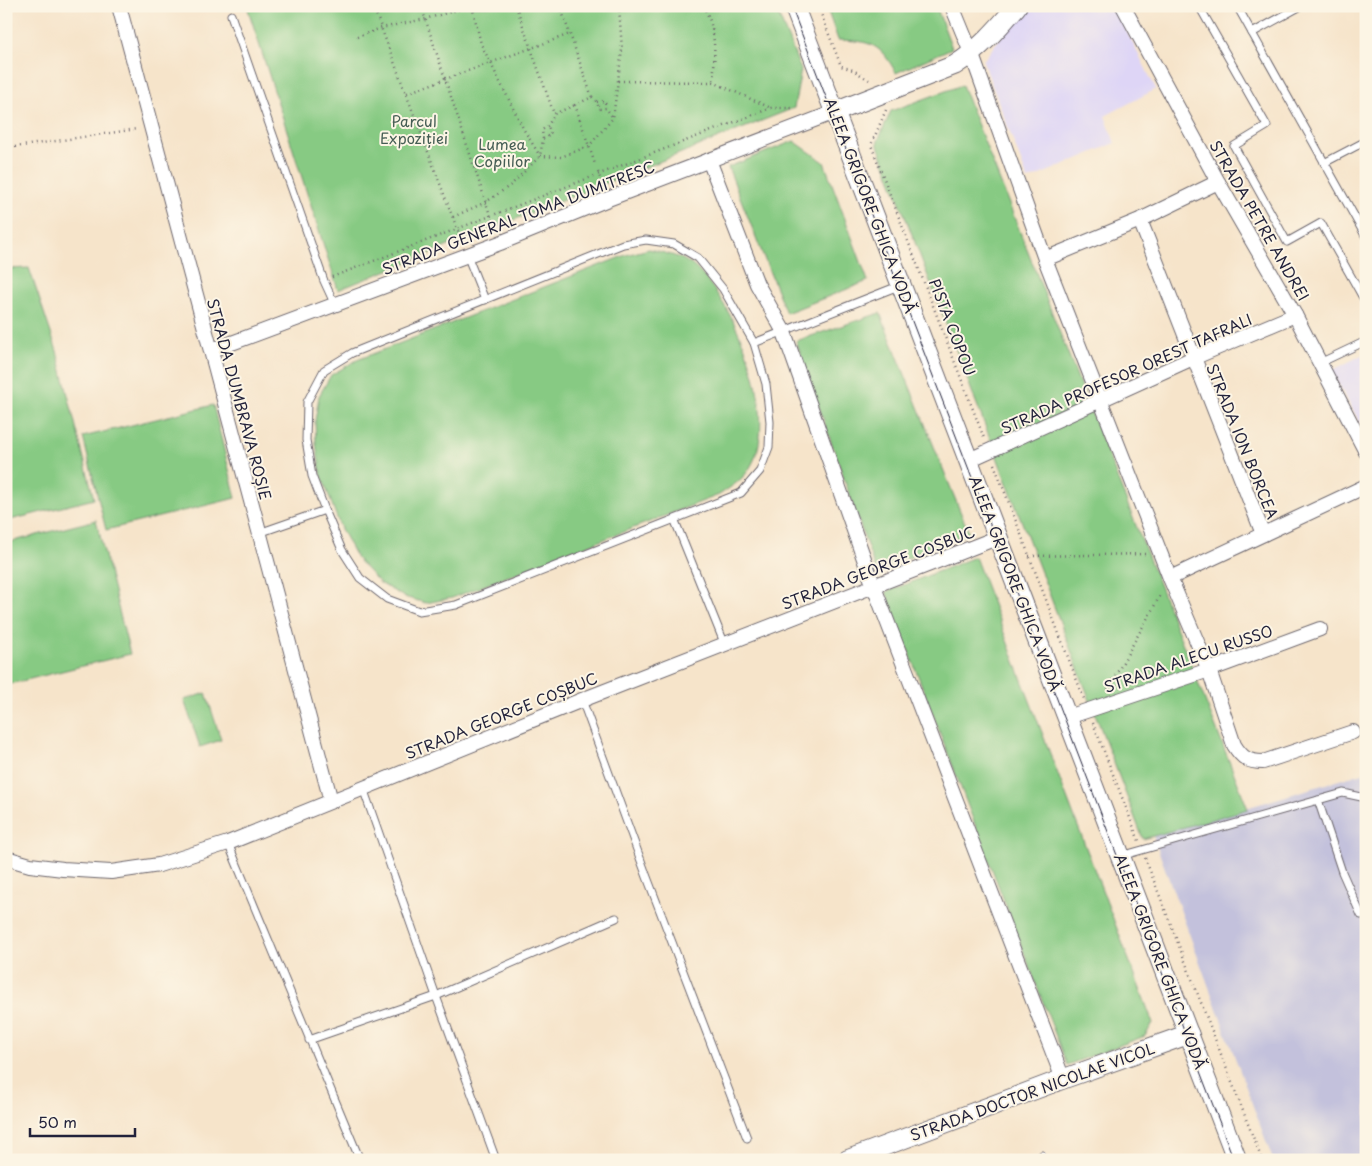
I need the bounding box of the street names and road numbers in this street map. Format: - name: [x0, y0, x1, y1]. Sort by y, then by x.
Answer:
- street label: ALEEA GRIGORE GHICA VODĂ: [819, 94, 923, 316]
- street label: STRADA PETRE ANDREI: [1205, 135, 1315, 305]
- street label: STRADA GENERAL TOMA DUMITRESC: [378, 154, 658, 280]
- street label: PISTA COPOU: [924, 275, 982, 379]
- street label: STRADA DUMBRAVA ROȘIE: [202, 296, 278, 502]
- street label: STRADA PROFESOR OREST TAFRALI: [997, 307, 1255, 439]
- street label: STRADA ION BORCEA: [1201, 360, 1285, 522]
- street label: ALEEA GRIGORE GHICA VODĂ: [964, 472, 1068, 694]
- street label: STRADA GEORGE COȘBUC: [778, 519, 978, 615]
- street label: STRADA ALECU RUSSO: [1100, 618, 1276, 698]
- street label: STRADA GEORGE COȘBUC: [401, 666, 601, 764]
- street label: ALEEA GRIGORE GHICA VODĂ: [1109, 850, 1213, 1072]
- street label: STRADA DOCTOR NICOLAE VICOL: [906, 1036, 1158, 1146]

